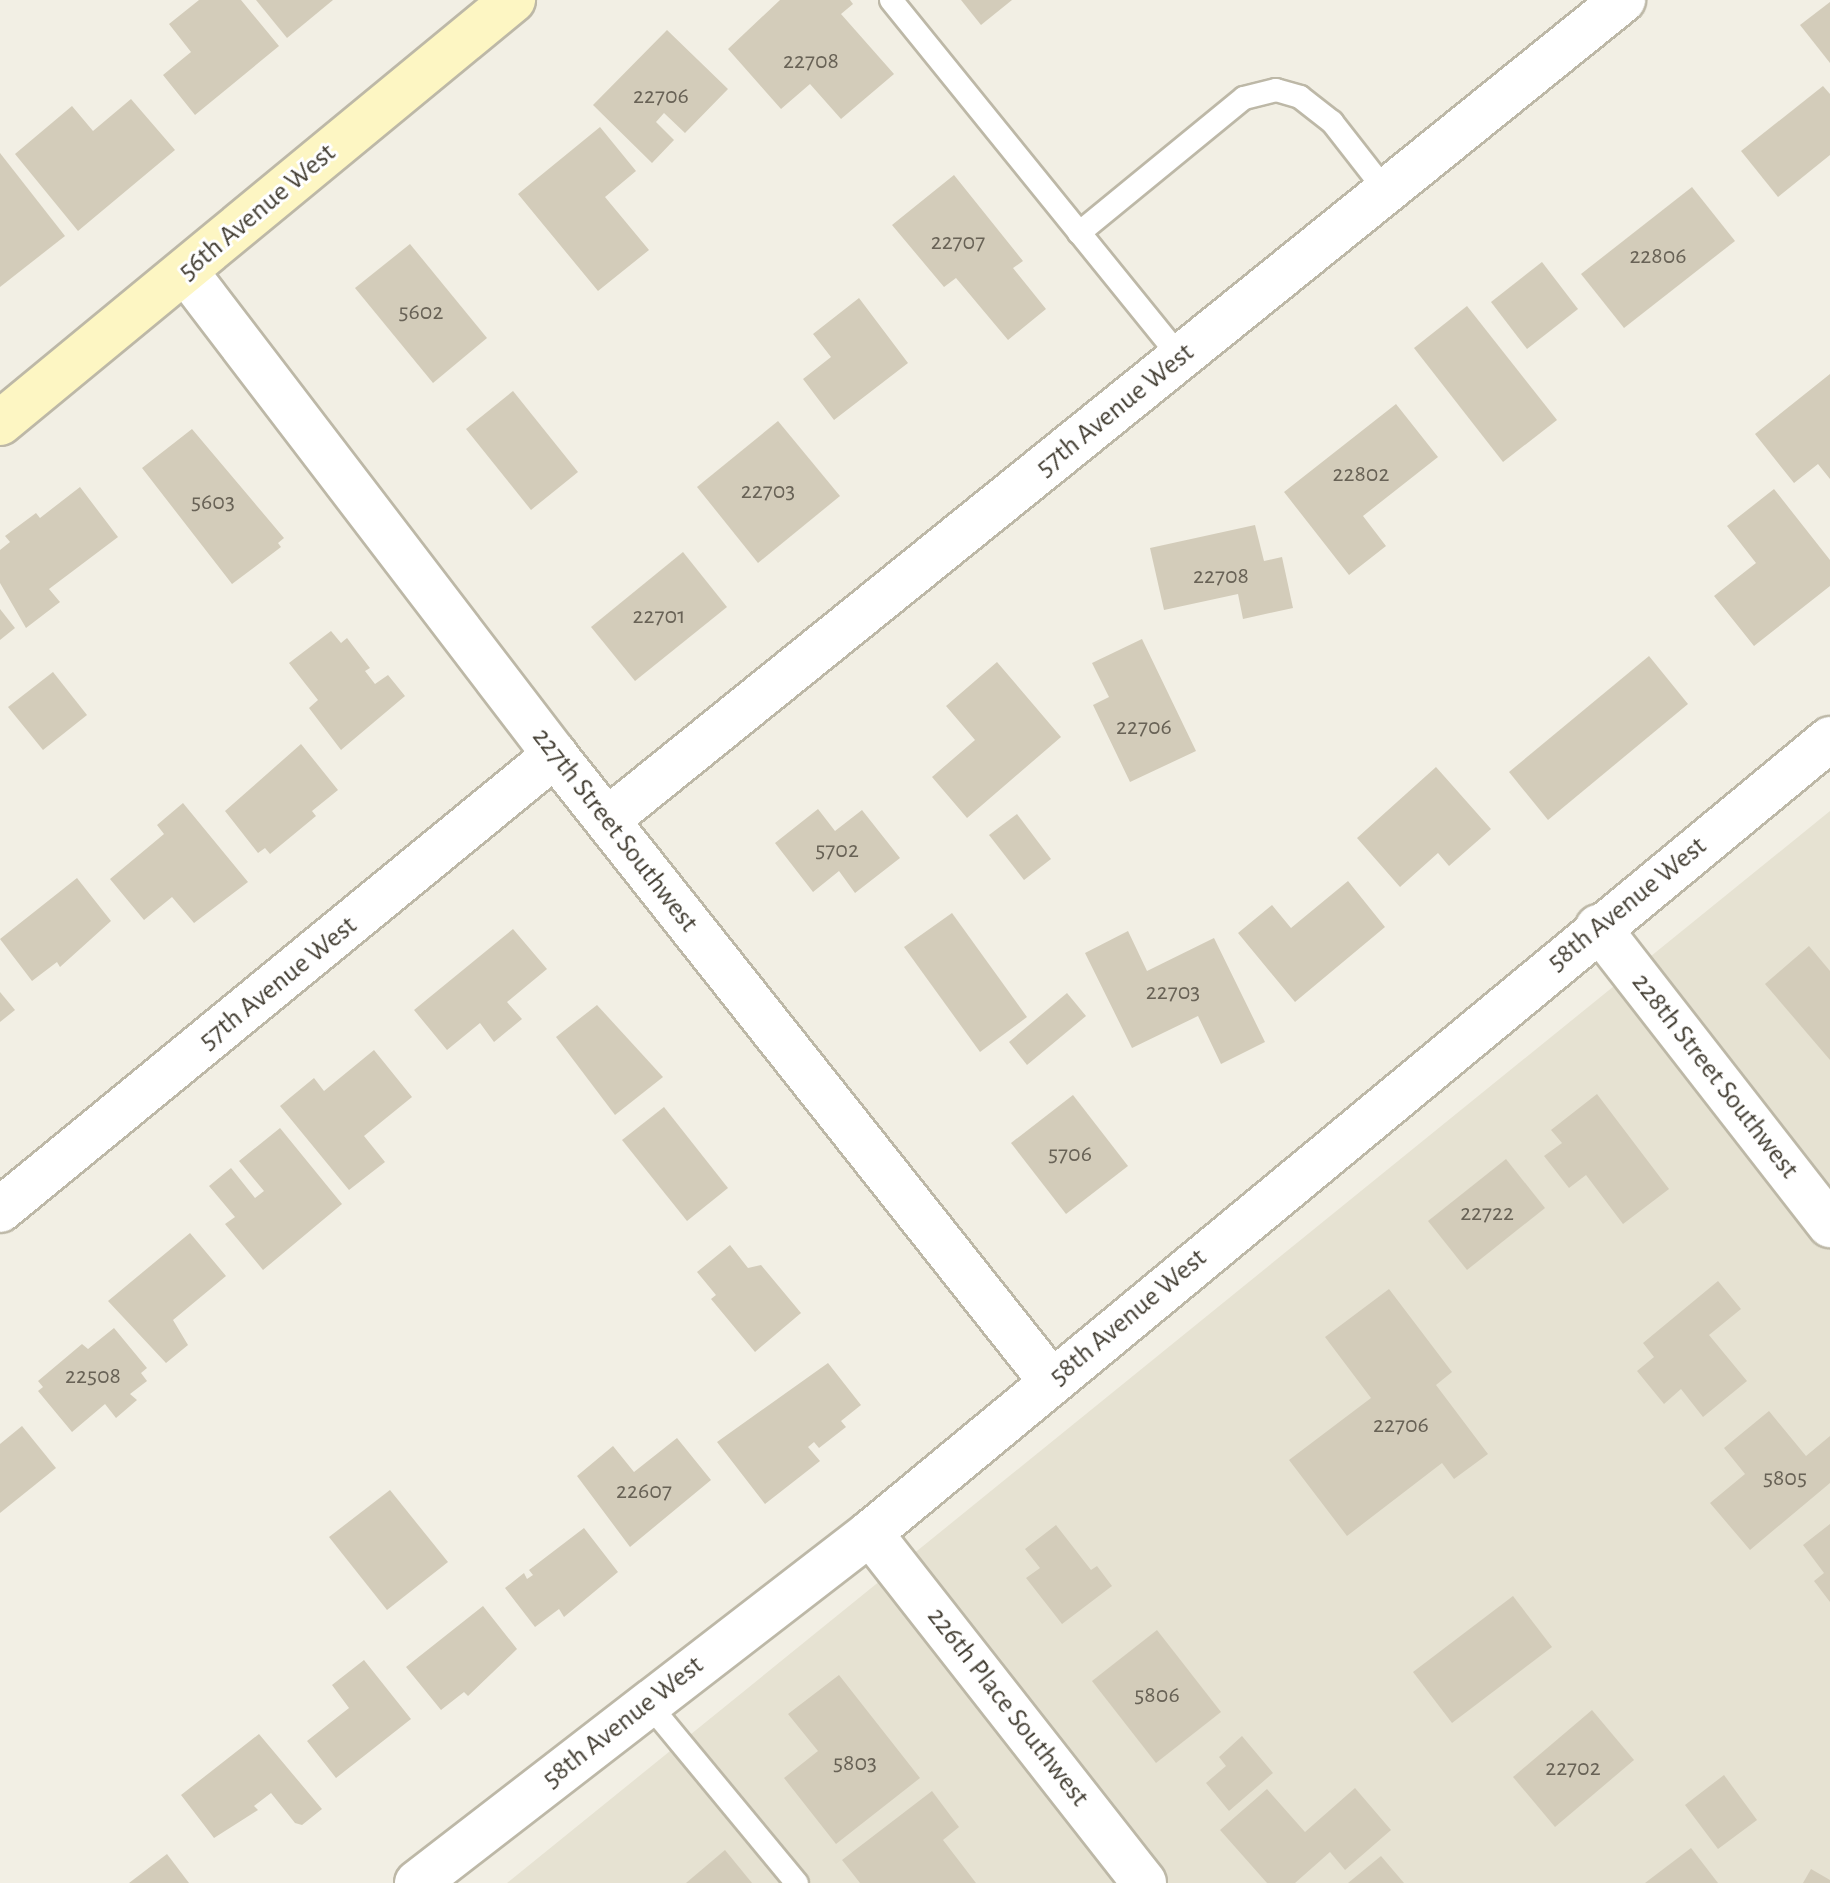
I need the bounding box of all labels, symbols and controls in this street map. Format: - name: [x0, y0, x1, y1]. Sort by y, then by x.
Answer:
- house number: 22708: [783, 48, 839, 76]
- house number: 22706: [633, 83, 689, 111]
- street label: 56th Avenue West: [171, 136, 343, 288]
- house number: 22707: [931, 229, 985, 257]
- house number: 22806: [1629, 243, 1687, 271]
- house number: 5602: [399, 299, 443, 327]
- street label: 57th Avenue West: [1029, 336, 1201, 484]
- house number: 22802: [1333, 461, 1389, 489]
- house number: 22703: [741, 478, 795, 506]
- house number: 5603: [191, 489, 235, 517]
- house number: 22708: [1193, 563, 1249, 591]
- house number: 22701: [633, 603, 685, 631]
- house number: 22706: [1116, 714, 1172, 742]
- street label: 227th Street Southwest: [525, 721, 705, 939]
- street label: 58th Avenue West: [1541, 829, 1713, 979]
- house number: 5702: [815, 837, 859, 865]
- street label: 57th Avenue West: [192, 909, 364, 1057]
- street label: 228th Street Southwest: [1624, 966, 1806, 1186]
- house number: 22703: [1146, 979, 1200, 1007]
- house number: 5706: [1048, 1141, 1092, 1169]
- house number: 22722: [1460, 1200, 1514, 1228]
- street label: 58th Avenue West: [1042, 1241, 1214, 1393]
- house number: 22508: [65, 1363, 121, 1391]
- house number: 22706: [1373, 1412, 1429, 1440]
- house number: 5805: [1763, 1465, 1807, 1493]
- house number: 22607: [616, 1478, 672, 1506]
- street label: 226th Place Southwest: [920, 1601, 1096, 1813]
- street label: 58th Avenue West: [536, 1649, 710, 1795]
- house number: 5806: [1134, 1682, 1180, 1710]
- house number: 5803: [833, 1750, 877, 1778]
- house number: 22702: [1545, 1755, 1601, 1783]

